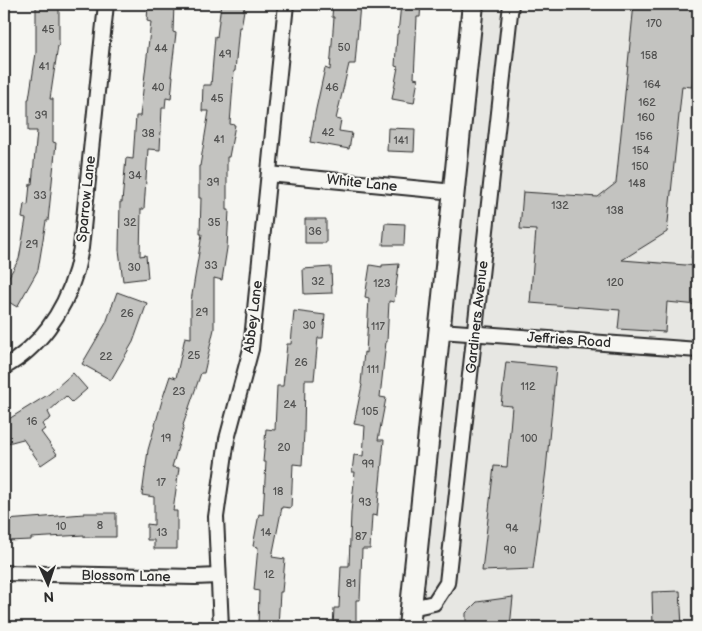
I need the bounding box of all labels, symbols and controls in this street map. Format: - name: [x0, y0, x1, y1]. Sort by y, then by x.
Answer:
- house number: 170: [646, 17, 663, 30]
- house number: 45: [41, 23, 55, 36]
- house number: 50: [338, 41, 351, 54]
- house number: 44: [154, 42, 168, 55]
- house number: 49: [218, 48, 232, 61]
- house number: 158: [641, 49, 657, 62]
- house number: 41: [39, 60, 49, 73]
- house number: 164: [643, 78, 661, 91]
- house number: 40: [151, 81, 165, 94]
- house number: 46: [325, 81, 339, 94]
- house number: 45: [210, 92, 224, 105]
- house number: 162: [638, 96, 656, 109]
- house number: 39: [34, 109, 48, 122]
- house number: 160: [637, 111, 655, 124]
- house number: 42: [321, 126, 335, 139]
- house number: 38: [141, 127, 155, 140]
- house number: 156: [635, 130, 653, 143]
- house number: 41: [214, 133, 224, 146]
- house number: 141: [393, 134, 409, 147]
- house number: 154: [632, 144, 650, 157]
- street label: Sparrow Lane: [73, 155, 99, 243]
- house number: 150: [631, 160, 649, 173]
- house number: 34: [128, 169, 142, 182]
- street label: White Lane: [326, 171, 398, 195]
- house number: 39: [206, 176, 220, 189]
- house number: 148: [628, 177, 646, 190]
- house number: 33: [33, 189, 47, 202]
- house number: 132: [551, 199, 569, 212]
- house number: 138: [606, 204, 624, 217]
- house number: 32: [123, 216, 137, 229]
- house number: 35: [207, 216, 221, 229]
- house number: 36: [308, 225, 322, 238]
- house number: 29: [26, 238, 38, 251]
- house number: 33: [204, 259, 218, 272]
- street label: Gardiners Avenue: [462, 260, 491, 374]
- house number: 30: [127, 261, 141, 274]
- house number: 32: [311, 275, 325, 288]
- house number: 120: [606, 276, 624, 289]
- house number: 123: [373, 277, 391, 290]
- street label: Abbey Lane: [240, 280, 266, 354]
- house number: 29: [196, 306, 208, 319]
- house number: 26: [120, 307, 134, 320]
- house number: 30: [302, 319, 316, 332]
- house number: 117: [371, 320, 386, 333]
- street label: Jeffries Road: [526, 329, 612, 351]
- house number: 25: [188, 349, 200, 362]
- house number: 22: [100, 350, 113, 363]
- house number: 26: [294, 356, 308, 369]
- house number: 111: [367, 363, 379, 376]
- house number: 112: [520, 380, 536, 393]
- house number: 23: [172, 385, 186, 398]
- house number: 24: [283, 398, 297, 411]
- house number: 105: [361, 405, 379, 418]
- house number: 16: [27, 415, 38, 428]
- house number: 19: [161, 432, 171, 445]
- house number: 100: [520, 432, 538, 445]
- house number: 20: [278, 441, 291, 454]
- house number: 99: [362, 458, 374, 471]
- house number: 17: [156, 476, 166, 489]
- house number: 18: [273, 485, 283, 498]
- house number: 93: [358, 496, 372, 509]
- house number: 8: [97, 519, 103, 532]
- house number: 10: [56, 520, 67, 533]
- house number: 94: [505, 522, 519, 535]
- house number: 13: [156, 526, 168, 539]
- house number: 14: [261, 526, 272, 539]
- house number: 87: [355, 530, 367, 543]
- house number: 90: [504, 544, 517, 557]
- north arrow: [22, 558, 72, 608]
- street label: Blossom Lane: [81, 567, 171, 585]
- house number: 12: [264, 568, 275, 581]
- house number: 81: [346, 577, 356, 590]
- text: N: [43, 588, 54, 605]

